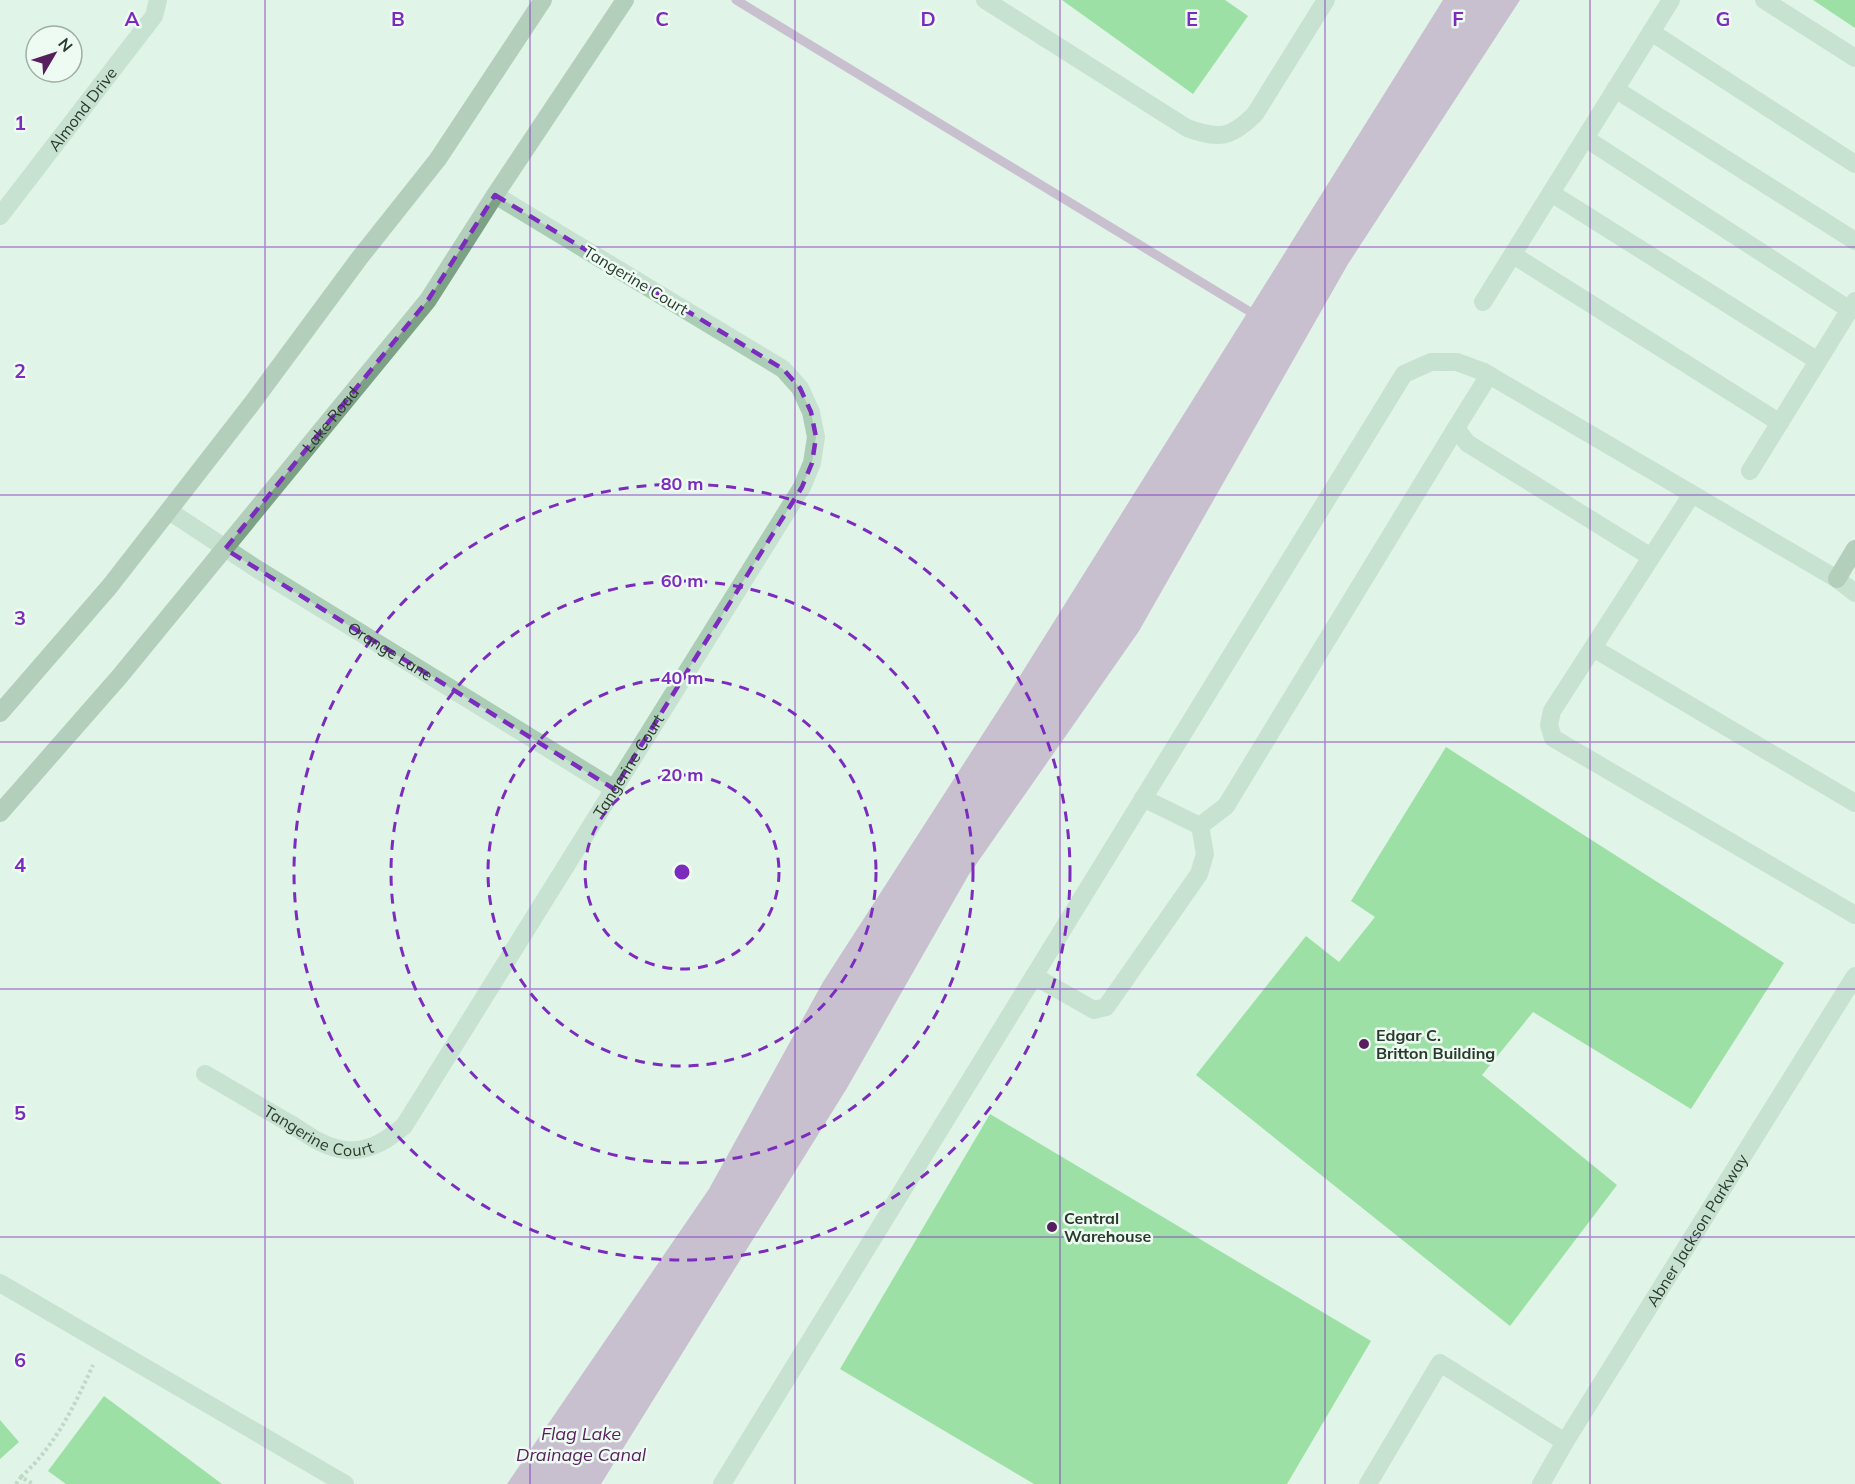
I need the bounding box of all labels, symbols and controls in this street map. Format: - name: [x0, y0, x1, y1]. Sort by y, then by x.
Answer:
- text: A: [125, 6, 140, 31]
- text: B: [391, 6, 405, 31]
- text: C: [655, 6, 669, 31]
- text: D: [920, 6, 936, 31]
- text: E: [1186, 6, 1198, 31]
- text: F: [1452, 6, 1464, 31]
- text: G: [1716, 6, 1730, 31]
- north arrow: [24, 24, 84, 84]
- text: N: [54, 34, 77, 56]
- street label: Almond Drive: [44, 63, 121, 155]
- text: 1: [14, 110, 26, 135]
- street label: Tangerine Court: [580, 241, 692, 319]
- text: 2: [14, 358, 26, 383]
- street label: Lake Road: [298, 383, 363, 456]
- text: 80 m: [661, 472, 703, 495]
- text: 60 m: [661, 569, 703, 592]
- text: 3: [14, 605, 26, 630]
- street label: Orange Lane: [344, 617, 436, 685]
- text: 40 m: [661, 666, 703, 689]
- street label: Tangerine Court: [589, 710, 668, 821]
- text: 20 m: [661, 763, 703, 786]
- text: 4: [14, 852, 26, 877]
- centre of rings: [672, 862, 692, 882]
- place label: Edgar C. Britton Building: [1376, 1025, 1495, 1063]
- marker: Edgar C. Britton Building: [1357, 1037, 1371, 1051]
- text: 5: [14, 1100, 26, 1125]
- street label: Tangerine Court: [260, 1101, 376, 1160]
- street label: Abner Jackson Parkway: [1642, 1150, 1752, 1310]
- place label: Central Warehouse: [1064, 1208, 1151, 1246]
- marker: Central Warehouse: [1045, 1220, 1059, 1234]
- text: 6: [14, 1347, 26, 1372]
- water label: Flag Lake Drainage Canal: [516, 1422, 647, 1466]

